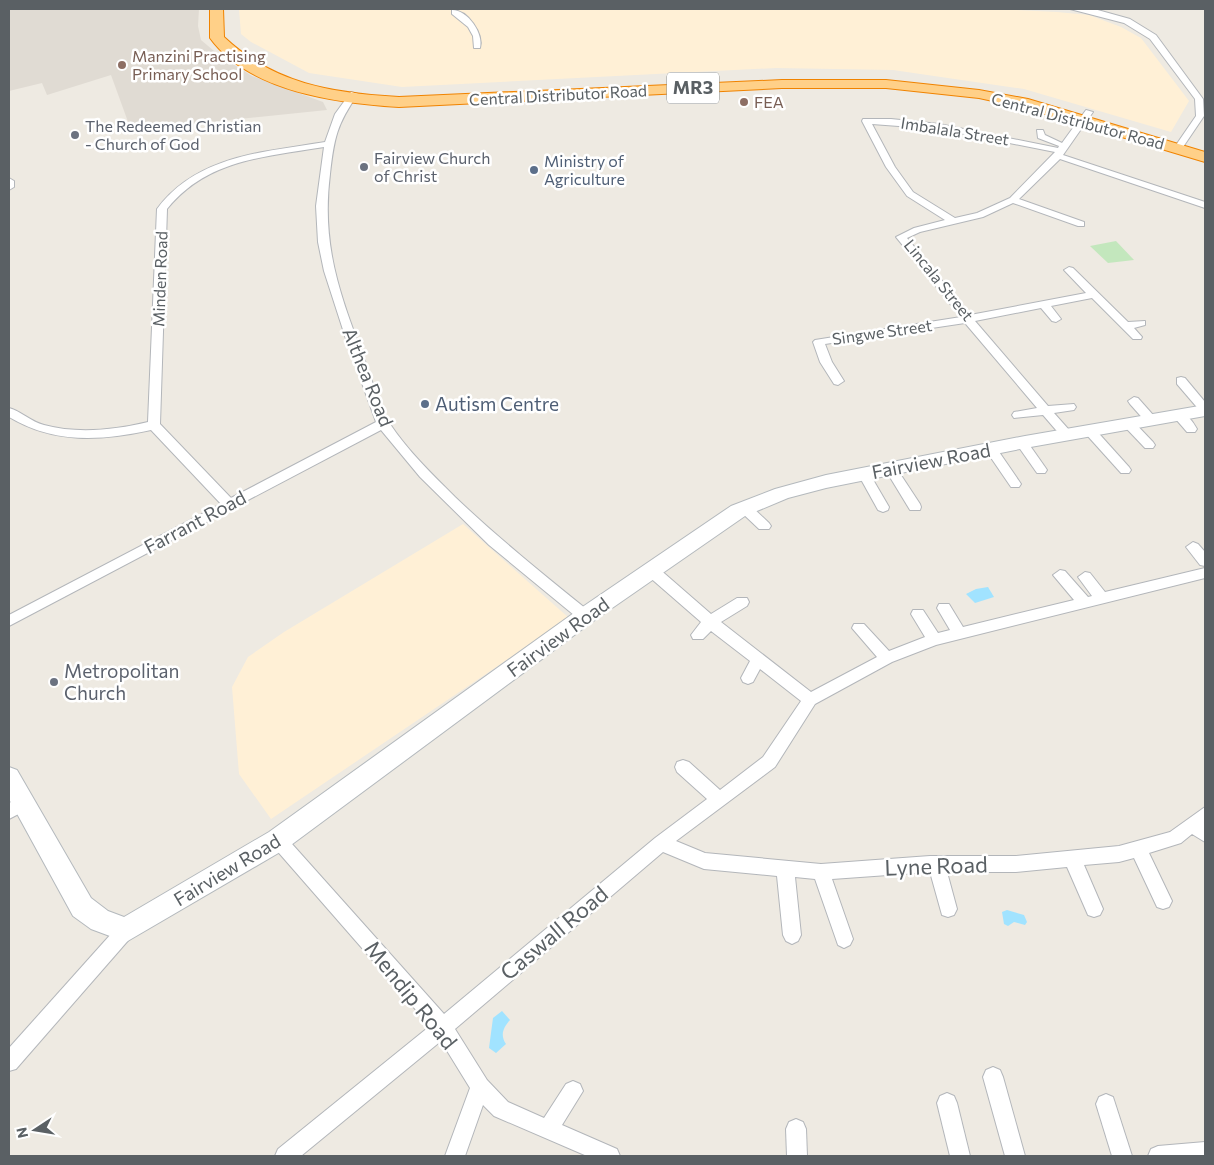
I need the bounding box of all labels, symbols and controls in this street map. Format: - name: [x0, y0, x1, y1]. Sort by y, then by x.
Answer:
- place label: Manzini Practising Primary School: [132, 46, 266, 83]
- marker: Manzini Practising Primary School: [116, 59, 128, 71]
- road number: MR3: [667, 73, 719, 104]
- street label: Central Distributor Road: [468, 80, 647, 109]
- street label: Central Distributor Road: [990, 88, 1167, 153]
- place label: FEA: [754, 92, 784, 111]
- marker: FEA: [738, 96, 750, 108]
- street label: Imbalala Street: [900, 113, 1011, 149]
- place label: The Redeemed Christian - Church of God: [85, 116, 261, 153]
- marker: The Redeemed Christian - Church of God: [69, 129, 81, 141]
- place label: Fairview Church of Christ: [374, 148, 490, 185]
- place label: Ministry of Agriculture: [544, 151, 625, 188]
- marker: Fairview Church of Christ: [358, 161, 370, 173]
- marker: Ministry of Agriculture: [528, 164, 540, 176]
- street label: Minden Road: [148, 231, 171, 327]
- street label: Lincala Street: [901, 235, 978, 325]
- street label: Singwe Street: [831, 315, 933, 348]
- street label: Althea Road: [338, 324, 399, 430]
- place label: Autism Centre: [435, 392, 559, 415]
- marker: Autism Centre: [419, 398, 431, 410]
- street label: Fairview Road: [870, 438, 992, 483]
- street label: Farrant Road: [140, 485, 250, 558]
- street label: Fairview Road: [502, 592, 613, 681]
- place label: Metropolitan Church: [64, 659, 179, 704]
- marker: Metropolitan Church: [48, 676, 60, 688]
- street label: Fairview Road: [169, 829, 284, 910]
- street label: Lyne Road: [884, 850, 988, 881]
- street label: Caswall Road: [494, 880, 613, 985]
- street label: Mendip Road: [359, 935, 463, 1055]
- north arrow: [10, 1105, 60, 1155]
- text: N: [12, 1126, 31, 1140]

